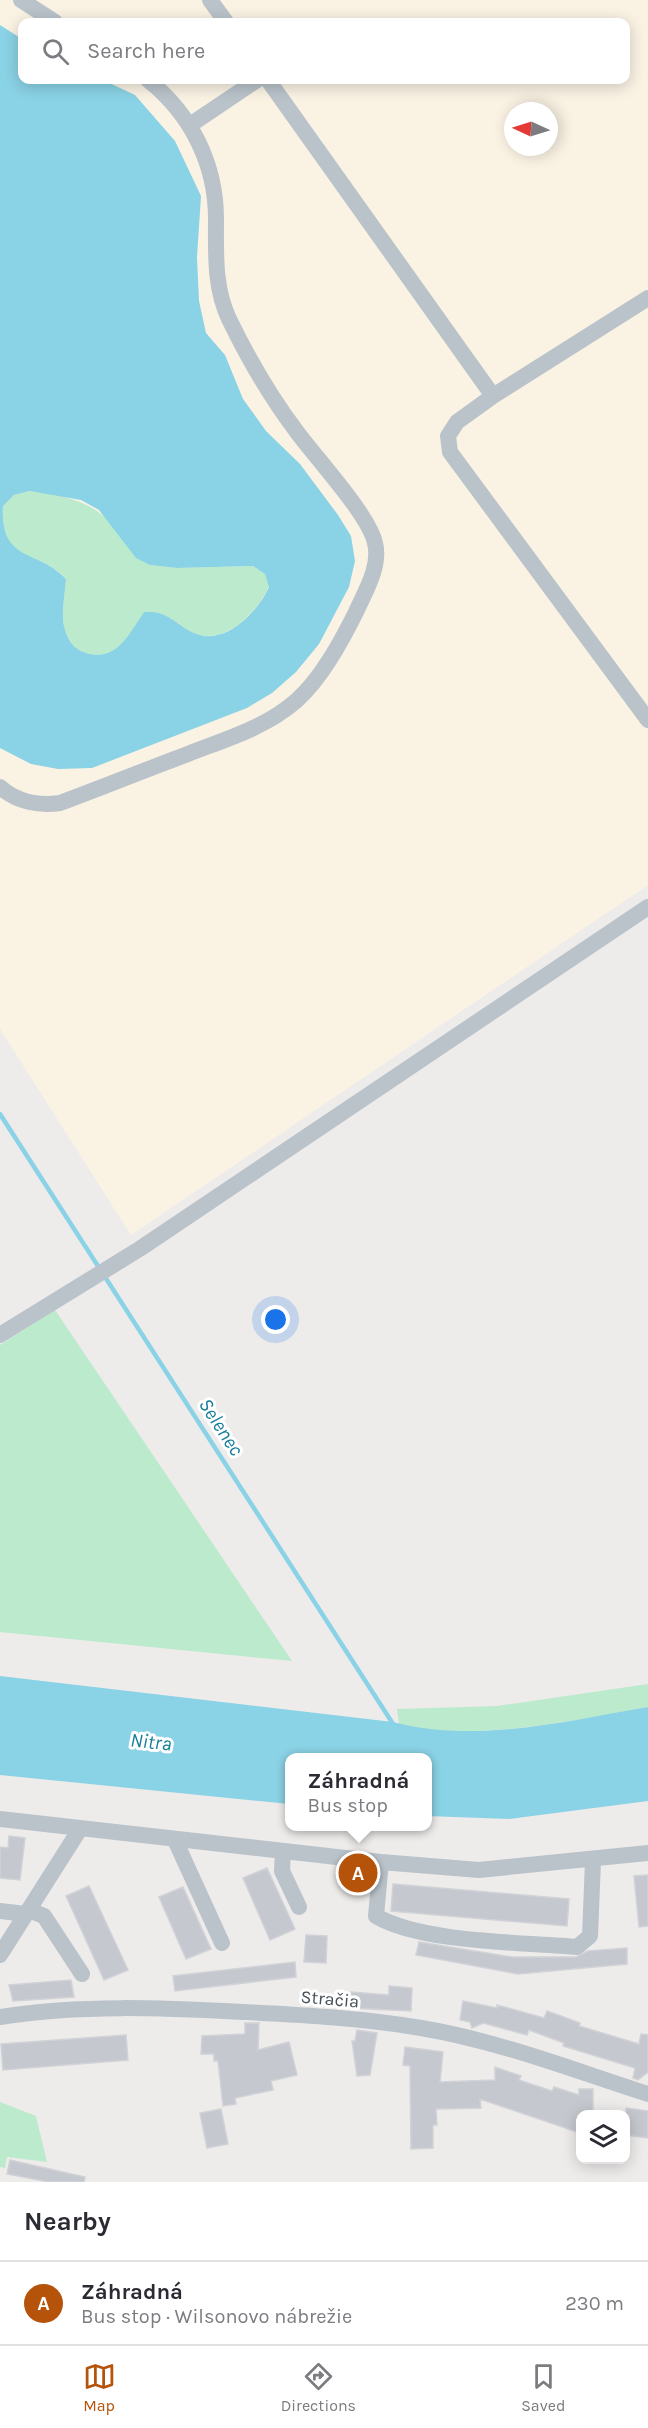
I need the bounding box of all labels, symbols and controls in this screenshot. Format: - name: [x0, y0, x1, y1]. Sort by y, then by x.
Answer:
- search box: [18, 18, 630, 84]
- icon: search: [39, 35, 72, 68]
- text: Search here: [87, 38, 205, 64]
- north arrow: [504, 102, 558, 156]
- your location: [261, 1305, 290, 1334]
- water label: Selenec: [194, 1394, 248, 1460]
- water label: Nitra: [129, 1728, 173, 1756]
- popup: [285, 1753, 432, 1831]
- text: Záhradná: [308, 1768, 410, 1794]
- text: Bus stop: [308, 1794, 388, 1817]
- pin: A: [338, 1850, 378, 1896]
- street label: Stračia: [300, 1985, 360, 2013]
- map controls: [576, 2110, 630, 2164]
- button: layers: [576, 2110, 630, 2164]
- text: Nearby: [24, 2206, 111, 2237]
- text: Záhradná: [81, 2279, 183, 2305]
- text: A: [37, 2292, 50, 2315]
- text: 230 m: [565, 2292, 624, 2315]
- text: Bus stop · Wilsonovo nábrežie: [81, 2305, 352, 2328]
- tab: Map: [83, 2360, 116, 2415]
- tab: Directions: [281, 2360, 356, 2415]
- tab: Saved: [521, 2360, 565, 2415]

